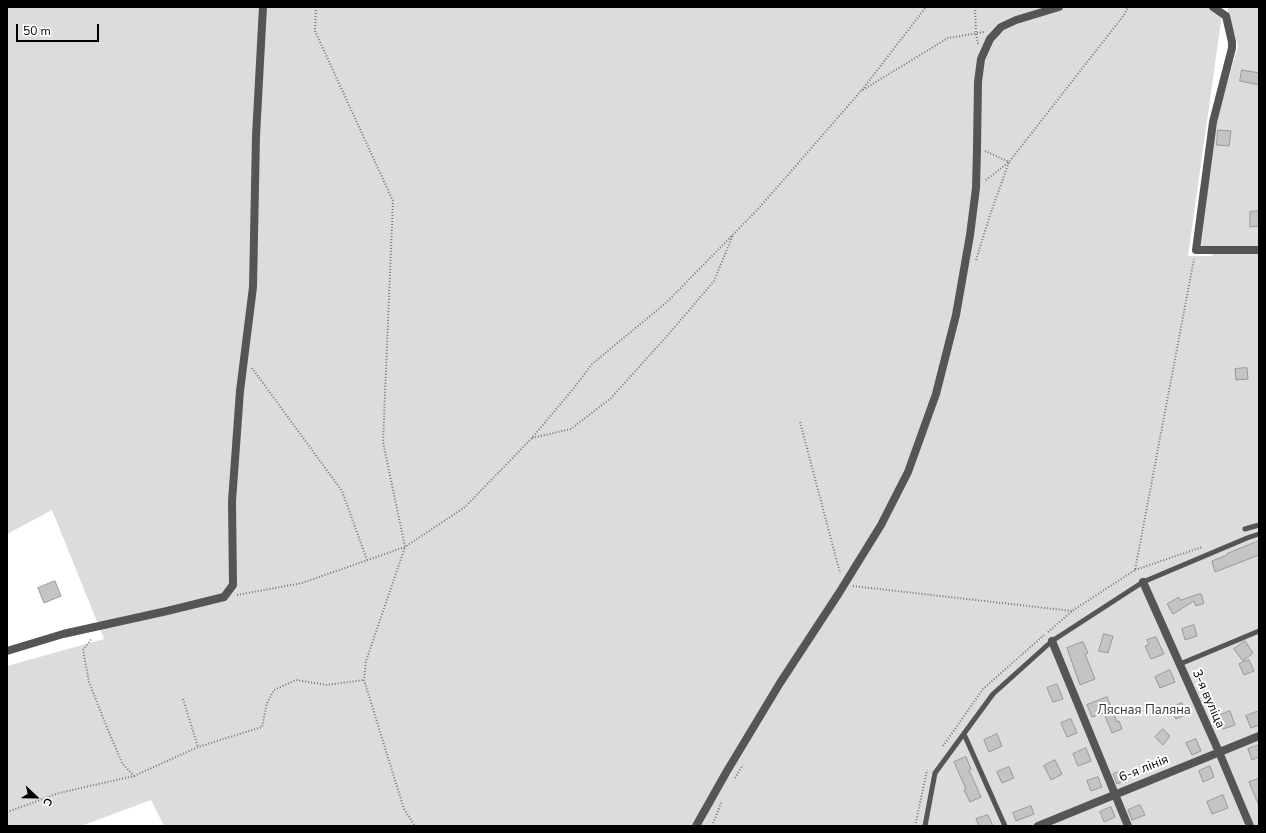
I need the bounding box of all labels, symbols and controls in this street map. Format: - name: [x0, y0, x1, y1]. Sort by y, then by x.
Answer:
- scale bar: [18, 16, 101, 42]
- text: 50 m: [23, 23, 51, 39]
- street label: 3-я вуліца: [1188, 667, 1228, 731]
- park label: Лясная Паляна: [1097, 703, 1191, 719]
- street label: 6-я лінія: [1117, 752, 1171, 786]
- north arrow: [16, 777, 56, 817]
- text: С: [39, 795, 56, 808]

